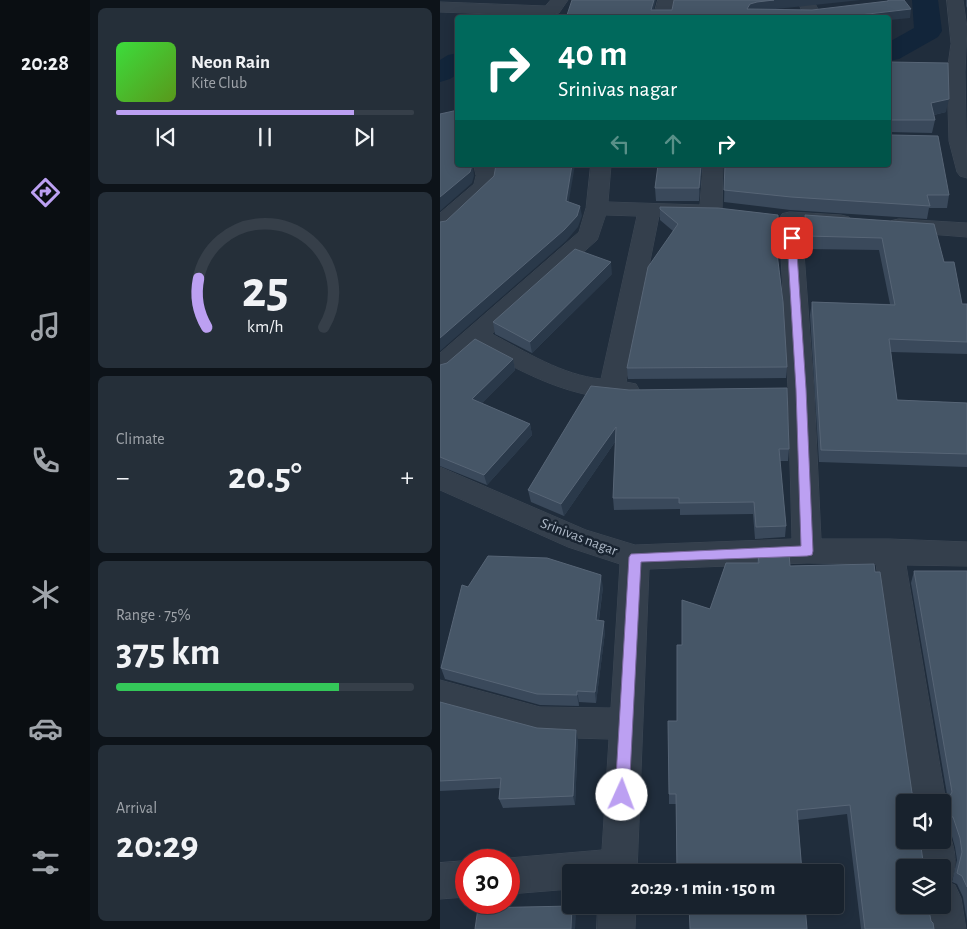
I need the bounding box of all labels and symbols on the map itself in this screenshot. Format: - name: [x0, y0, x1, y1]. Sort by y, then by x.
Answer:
- pin: [771, 217, 813, 259]
- street label: Srinivas nagar: [538, 515, 620, 559]
- position arrow: [595, 768, 647, 820]
- speed limit sign: 30: [455, 849, 520, 914]

